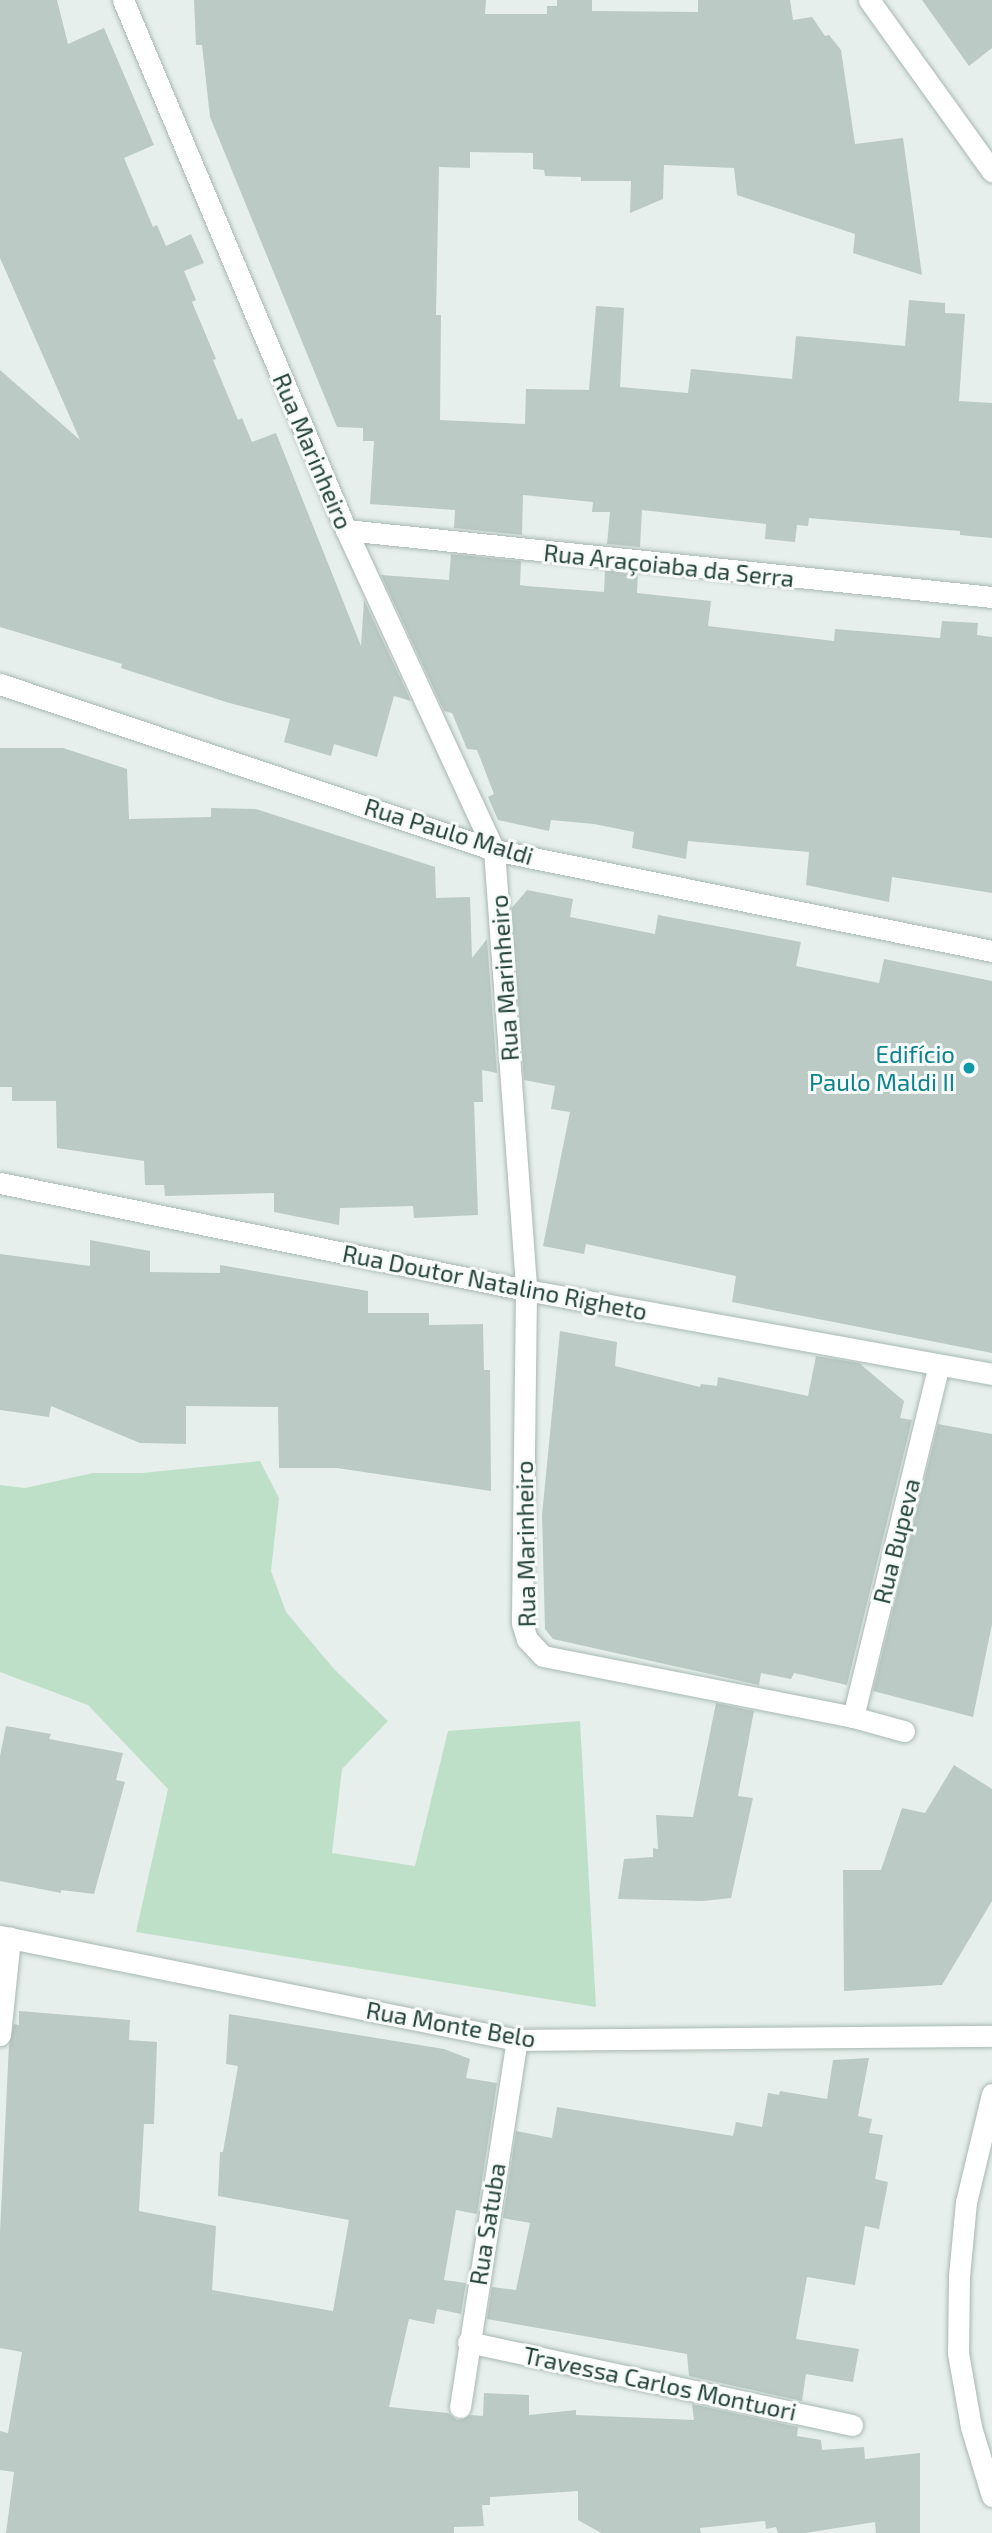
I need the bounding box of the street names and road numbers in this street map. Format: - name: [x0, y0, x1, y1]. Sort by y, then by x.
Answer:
- street label: Rua Marinheiro: [267, 369, 359, 533]
- street label: Rua Araçoiaba da Serra: [542, 537, 796, 593]
- street label: Rua Paulo Maldi: [361, 792, 537, 870]
- street label: Rua Marinheiro: [484, 894, 524, 1062]
- street label: Rua Doutor Natalino Righeto: [340, 1238, 650, 1326]
- street label: Rua Marinheiro: [509, 1461, 541, 1627]
- street label: Rua Bupeva: [867, 1475, 925, 1607]
- street label: Rua Monte Belo: [364, 1995, 538, 2053]
- street label: Rua Satuba: [463, 2161, 511, 2287]
- street label: Travessa Carlos Montuori: [521, 2340, 799, 2426]

